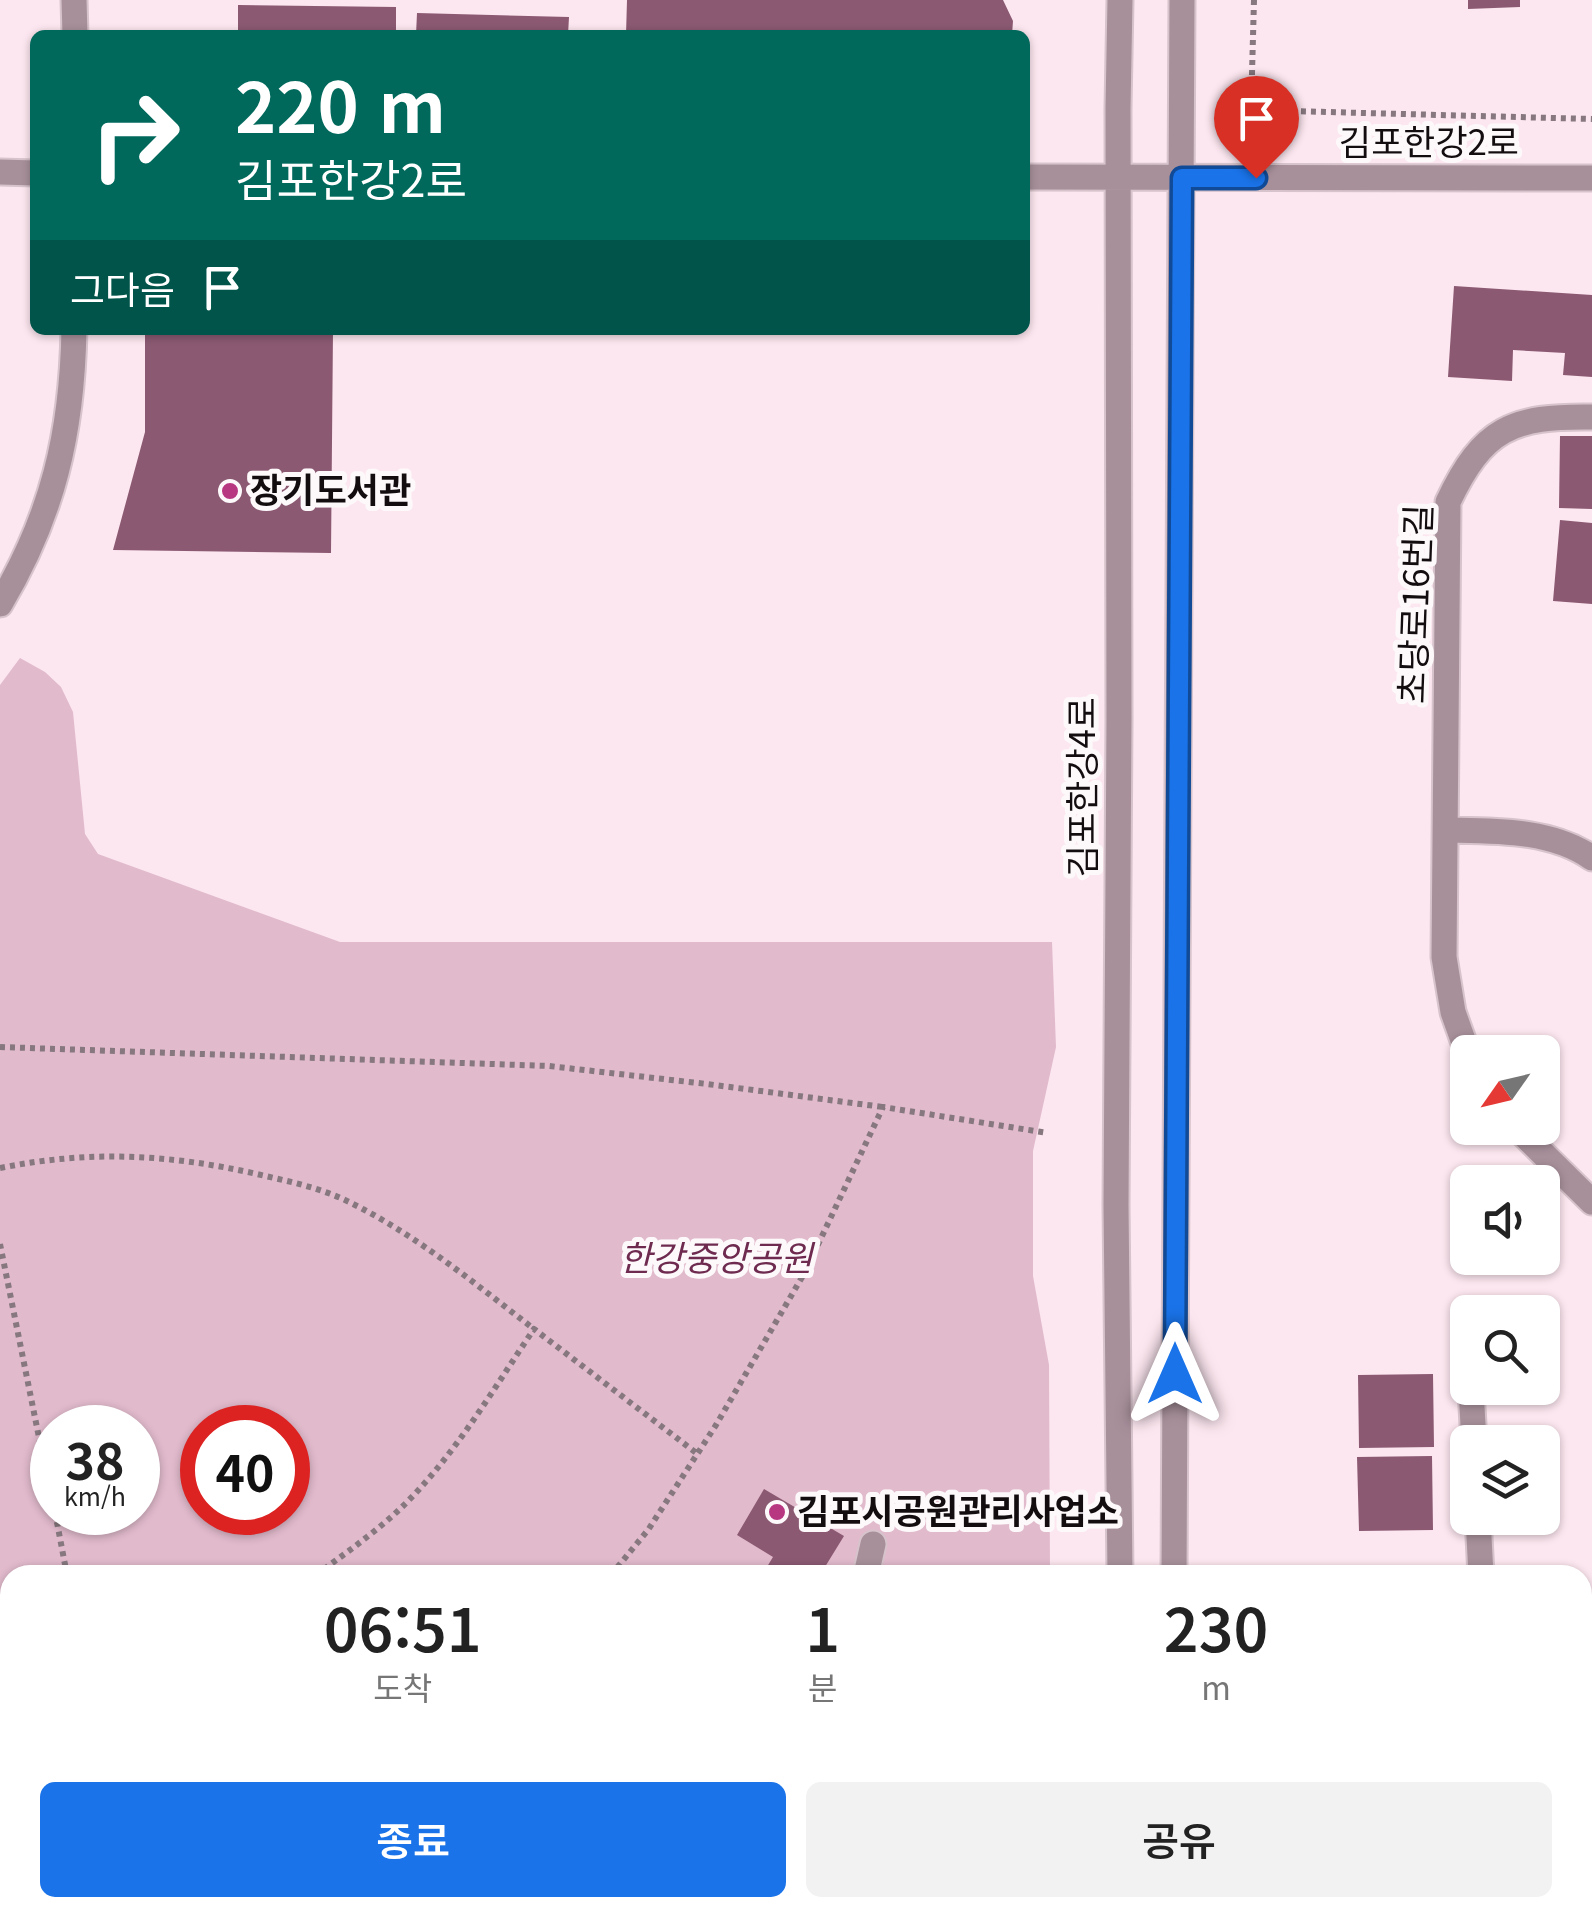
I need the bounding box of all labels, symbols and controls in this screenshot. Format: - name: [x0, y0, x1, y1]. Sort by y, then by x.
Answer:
- text: 220 m: [235, 52, 446, 153]
- icon: right: [70, 70, 200, 200]
- pin: [1214, 76, 1299, 179]
- icon: arrive: [1229, 91, 1284, 146]
- street label: 김포한강2로: [1339, 114, 1519, 165]
- text: 김포한강2로: [235, 145, 467, 210]
- text: 그다음: [70, 260, 175, 315]
- icon: arrive: [195, 260, 250, 315]
- place label: 장기도서관: [250, 462, 411, 513]
- marker: 장기도서관: [219, 480, 241, 502]
- street label: 초당로16번길: [1384, 503, 1441, 705]
- street label: 김포한강4로: [1054, 697, 1105, 877]
- north arrow: [1450, 1035, 1560, 1145]
- map controls: [1450, 1035, 1560, 1535]
- button: sound: [1450, 1165, 1560, 1275]
- park label: 한강중앙공원: [619, 1230, 815, 1281]
- button: search: [1450, 1295, 1560, 1405]
- position arrow: [1123, 1322, 1227, 1426]
- speed limit sign: 40: [180, 1405, 310, 1535]
- text: 38: [65, 1422, 124, 1494]
- button: layers: [1450, 1425, 1560, 1535]
- text: km/h: [64, 1477, 126, 1513]
- place label: 김포시공원관리사업소: [797, 1483, 1119, 1534]
- marker: 김포시공원관리사업소: [766, 1501, 788, 1523]
- text: 06:51: [324, 1582, 482, 1669]
- text: 1: [805, 1582, 840, 1669]
- text: 230: [1164, 1582, 1268, 1669]
- text: 도착: [373, 1663, 432, 1709]
- text: 분: [808, 1663, 837, 1709]
- text: m: [1201, 1663, 1231, 1709]
- button: 종료: [40, 1782, 786, 1897]
- button: 공유: [806, 1782, 1552, 1897]

